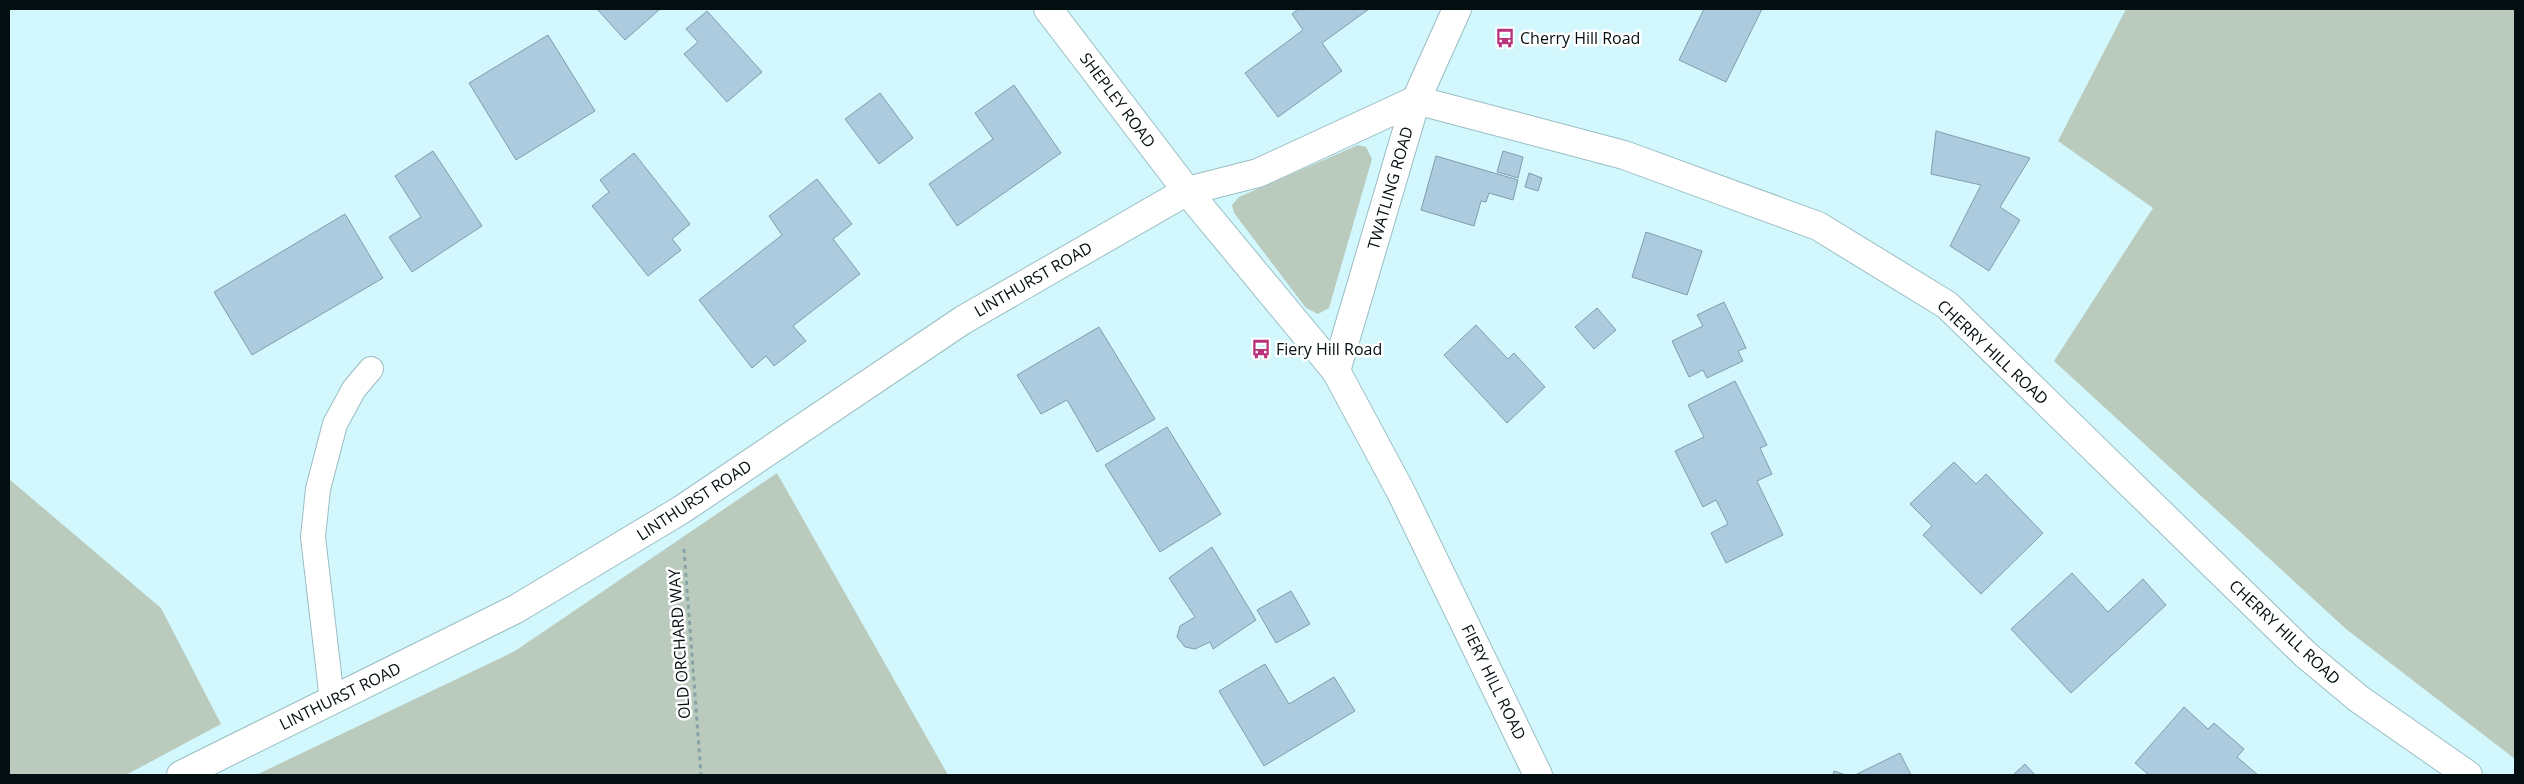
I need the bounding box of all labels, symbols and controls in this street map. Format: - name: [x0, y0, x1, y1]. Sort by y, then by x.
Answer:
- bus stop icon: Cherry Hill Road: [1494, 27, 1516, 49]
- place label: Cherry Hill Road: [1520, 27, 1640, 49]
- street label: SHEPLEY ROAD: [1075, 48, 1161, 152]
- street label: TWATLING ROAD: [1362, 124, 1418, 252]
- street label: LINTHURST ROAD: [970, 236, 1096, 322]
- street label: CHERRY HILL ROAD: [1933, 295, 2053, 409]
- bus stop icon: Fiery Hill Road: [1250, 338, 1272, 360]
- place label: Fiery Hill Road: [1276, 338, 1382, 360]
- street label: LINTHURST ROAD: [632, 455, 756, 545]
- street label: OLD ORCHARD WAY: [663, 568, 695, 720]
- street label: CHERRY HILL ROAD: [2225, 575, 2345, 689]
- street label: FIERY HILL ROAD: [1457, 621, 1531, 743]
- street label: LINTHURST ROAD: [275, 657, 405, 735]

